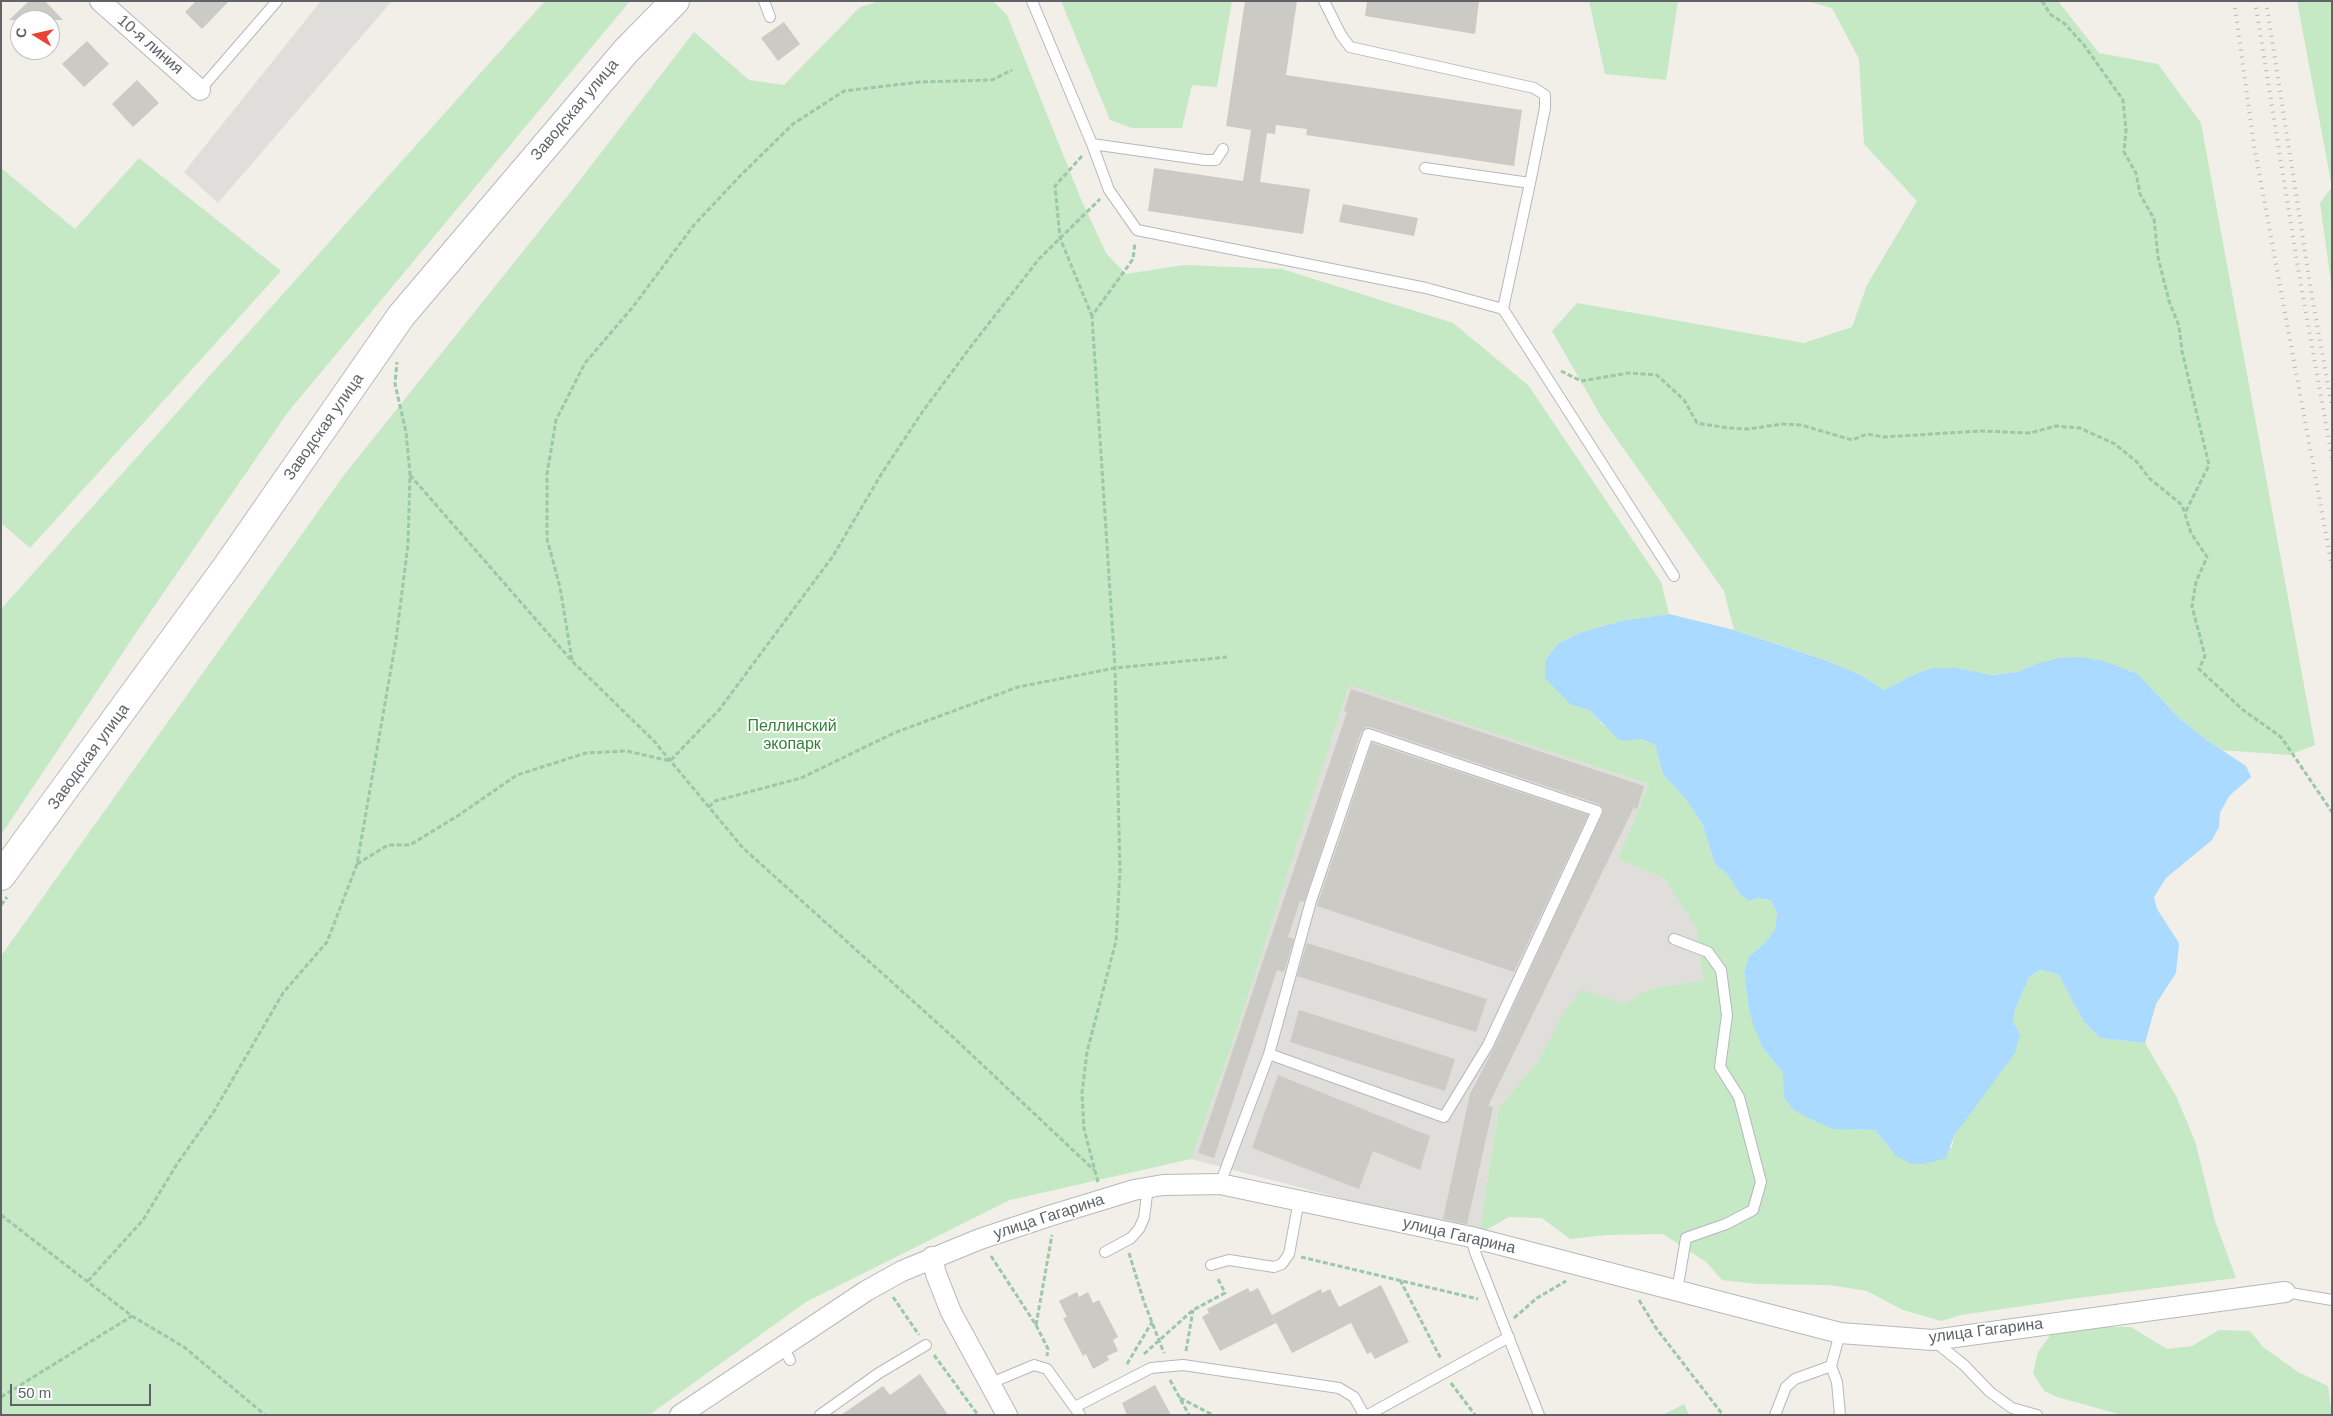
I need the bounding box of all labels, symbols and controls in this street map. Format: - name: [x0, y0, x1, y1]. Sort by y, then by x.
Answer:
- north arrow: [10, 10, 60, 60]
- street label: 10-я линия: [113, 11, 187, 79]
- text: С: [12, 27, 30, 39]
- street label: Заводская улица: [527, 56, 623, 164]
- street label: Заводская улица: [280, 370, 368, 484]
- street label: Заводская улица: [44, 700, 134, 814]
- park label: Пеллинский экопарк: [747, 717, 837, 755]
- street label: улица Гагарина: [991, 1190, 1107, 1244]
- street label: улица Гагарина: [1401, 1214, 1517, 1258]
- street label: улица Гагарина: [1928, 1314, 2044, 1348]
- scale bar: [12, 1374, 154, 1406]
- text: 50 m: [18, 1384, 51, 1401]

